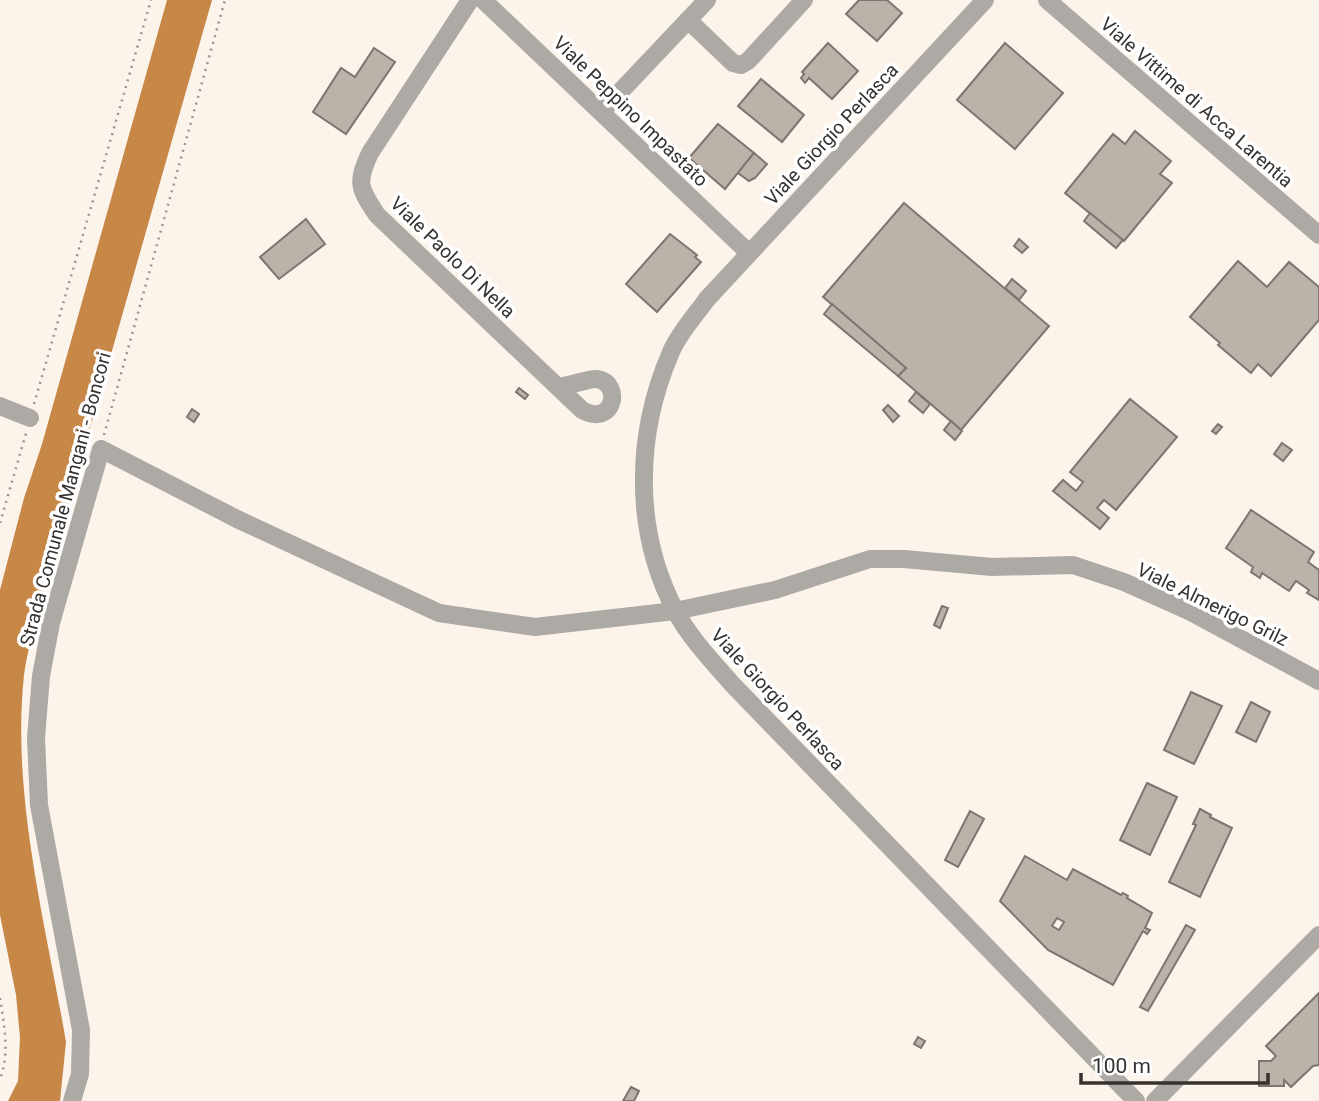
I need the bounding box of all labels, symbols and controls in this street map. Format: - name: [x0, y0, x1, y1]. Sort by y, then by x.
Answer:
- street label: Viale Vittime di Acca Larentia: [1096, 12, 1298, 192]
- street label: Viale Peppino Impastato: [548, 31, 713, 191]
- street label: Viale Giorgio Perlasca: [760, 59, 903, 210]
- street label: Viale Paolo Di Nella: [385, 192, 520, 323]
- street label: Strada Comunale Mangani - Boncori: [15, 350, 116, 649]
- street label: Viale Almerigo Grilz: [1133, 558, 1292, 651]
- street label: Viale Giorgio Perlasca: [706, 624, 849, 775]
- scale bar: [1081, 1042, 1268, 1086]
- text: 100 m: [1092, 1054, 1151, 1078]

